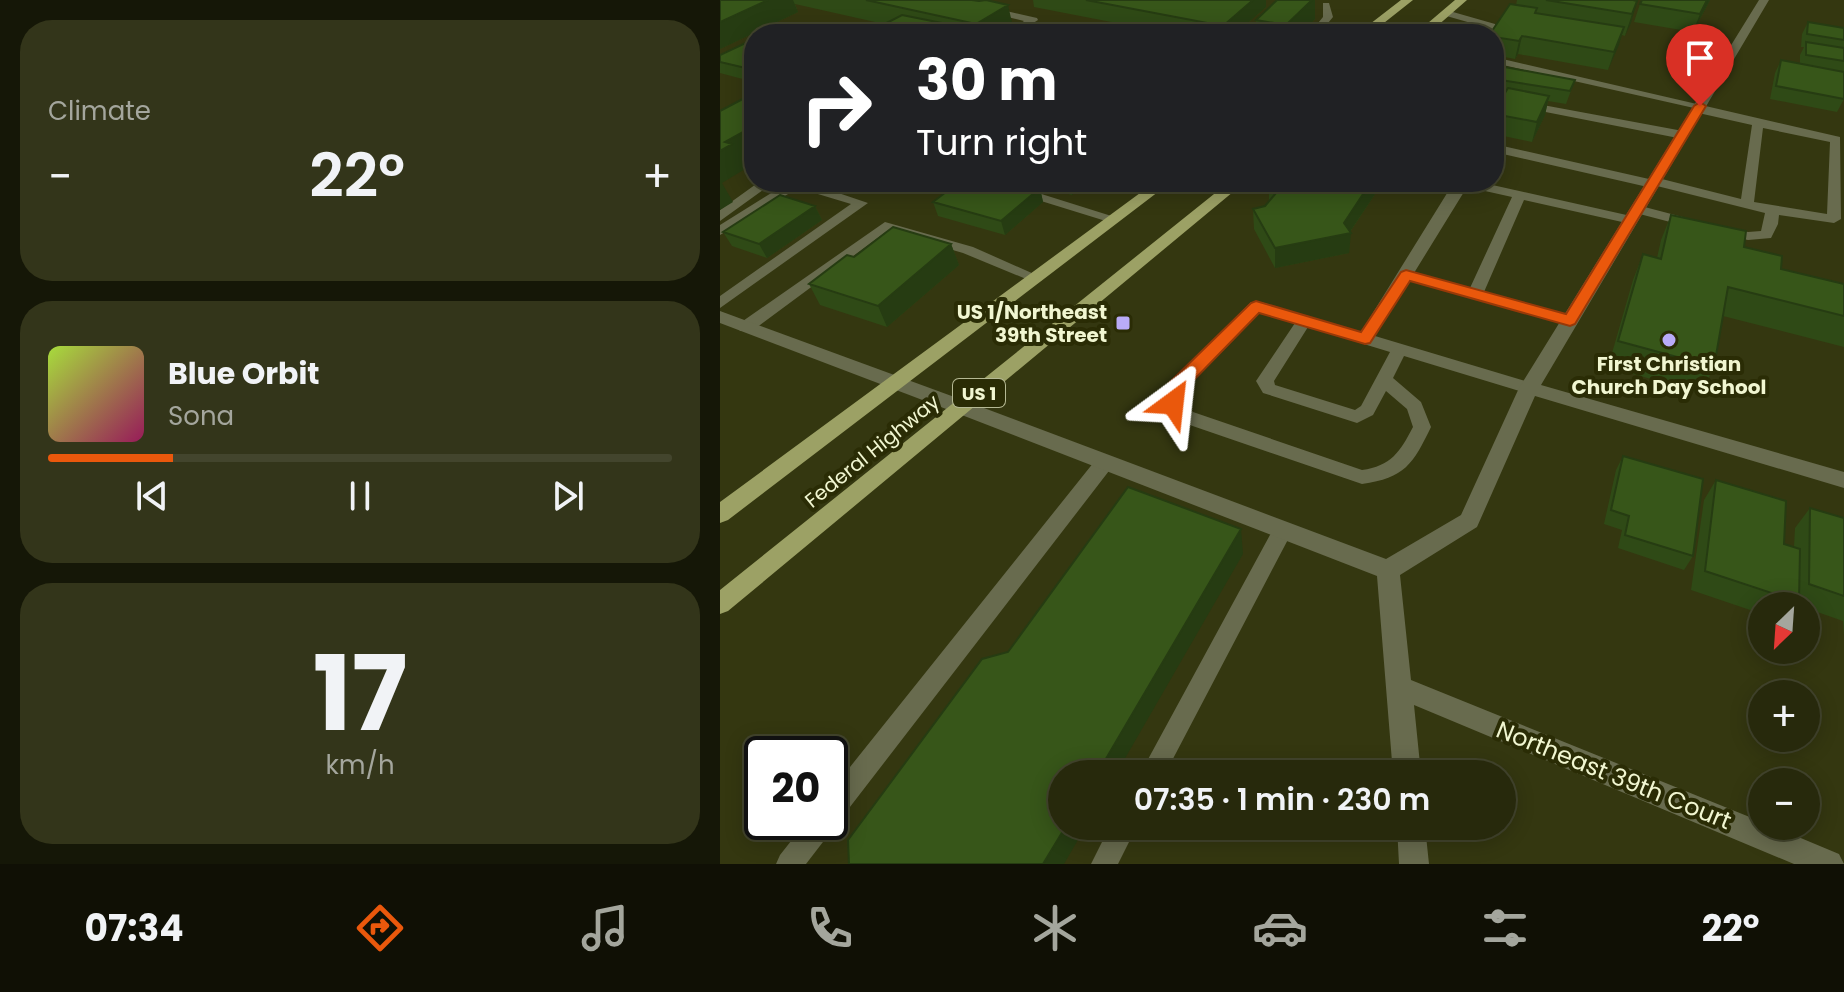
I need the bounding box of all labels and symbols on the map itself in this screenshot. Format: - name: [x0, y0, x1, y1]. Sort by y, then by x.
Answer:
- pin: [1666, 24, 1734, 106]
- place label: US 1/Northeast 39th Street: [957, 298, 1107, 349]
- marker: US 1/Northeast 39th Street: [1114, 314, 1132, 332]
- marker: First Christian Church Day School: [1660, 331, 1678, 349]
- place label: First Christian Church Day School: [1572, 350, 1766, 401]
- position arrow: [1131, 361, 1215, 445]
- road number: US 1: [953, 379, 1005, 407]
- street label: Federal Highway: [799, 388, 945, 514]
- north arrow: [1748, 592, 1820, 664]
- street label: Northeast 39th Court: [1492, 713, 1736, 837]
- speed limit sign: 20: [744, 736, 848, 840]

